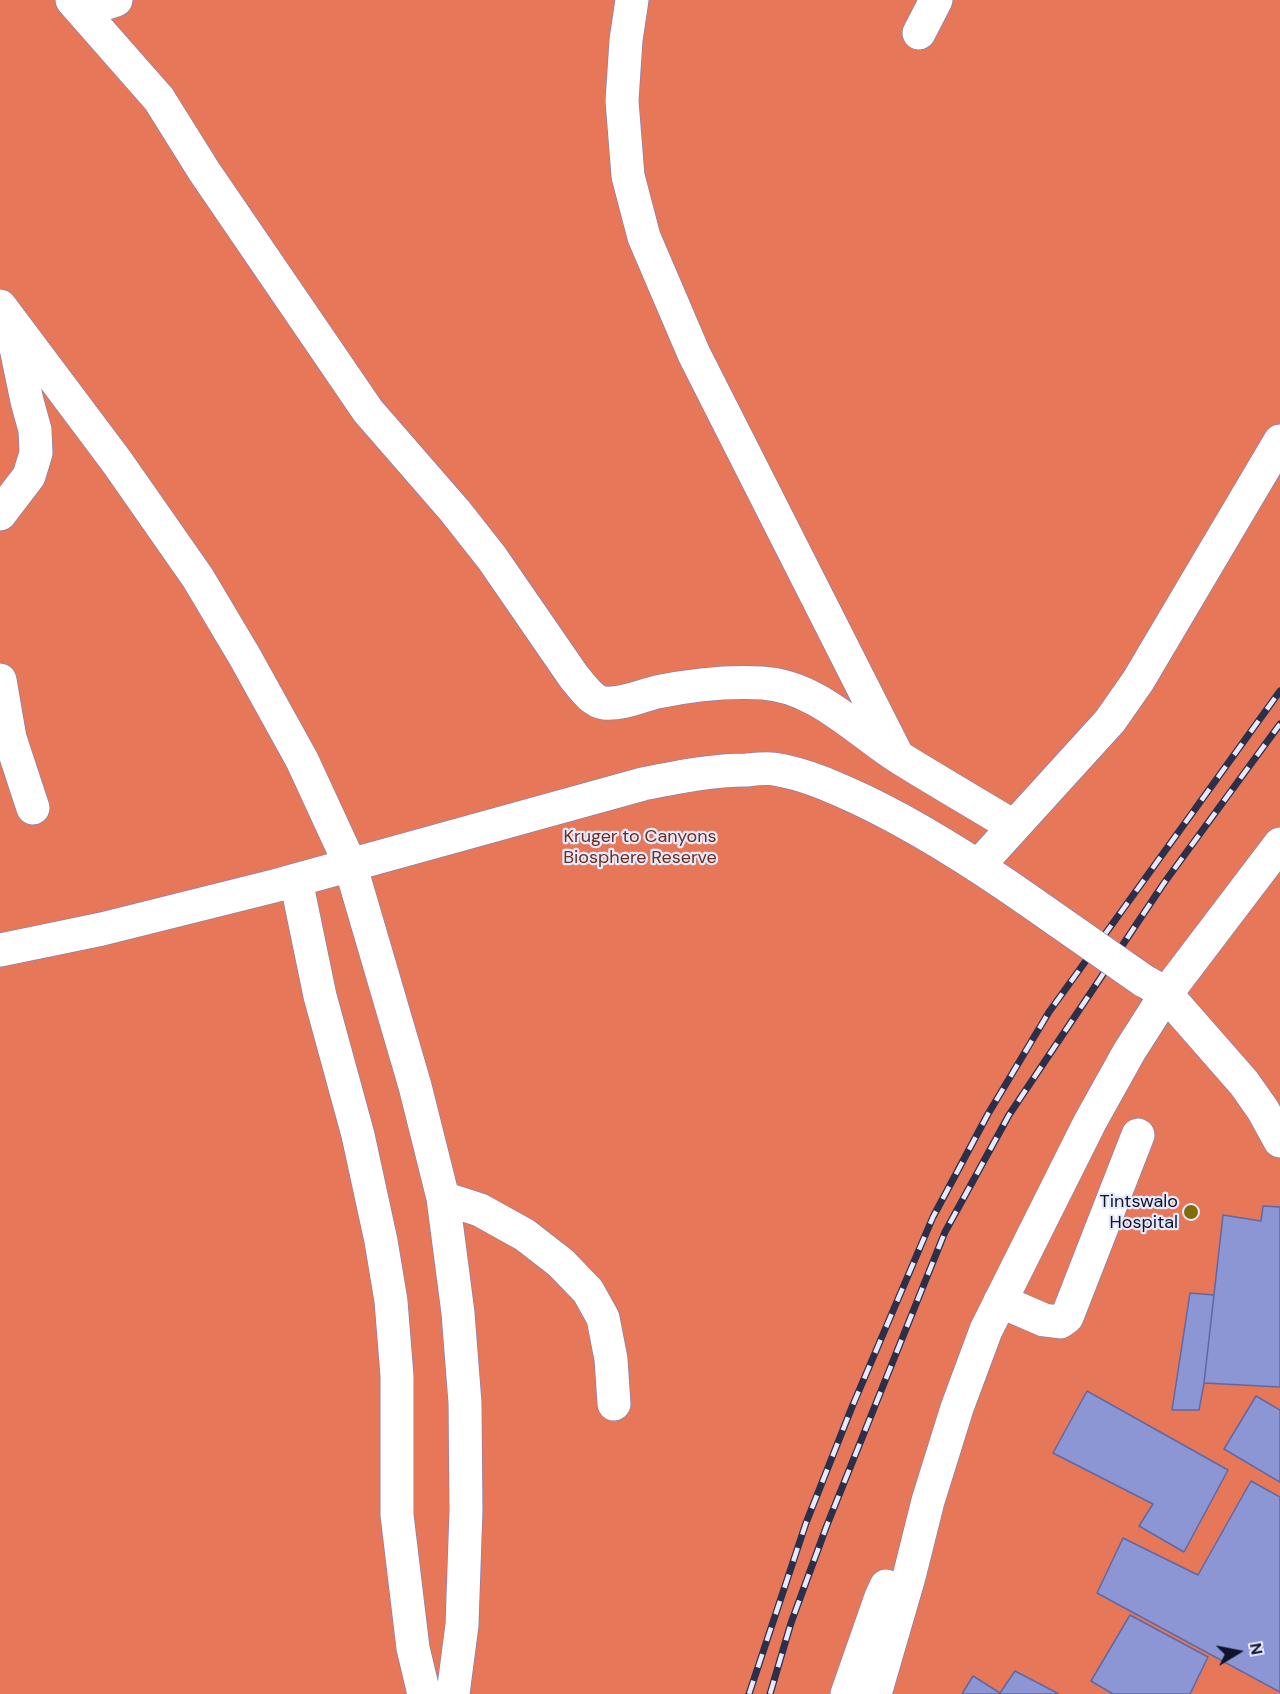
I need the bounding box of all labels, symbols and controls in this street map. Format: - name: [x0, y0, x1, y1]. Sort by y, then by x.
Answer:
- park label: Kruger to Canyons Biosphere Reserve: [563, 826, 717, 868]
- place label: Tintswalo Hospital: [1100, 1191, 1178, 1234]
- marker: Tintswalo Hospital: [1182, 1203, 1200, 1221]
- north arrow: [1208, 1622, 1268, 1682]
- text: N: [1245, 1641, 1268, 1656]

